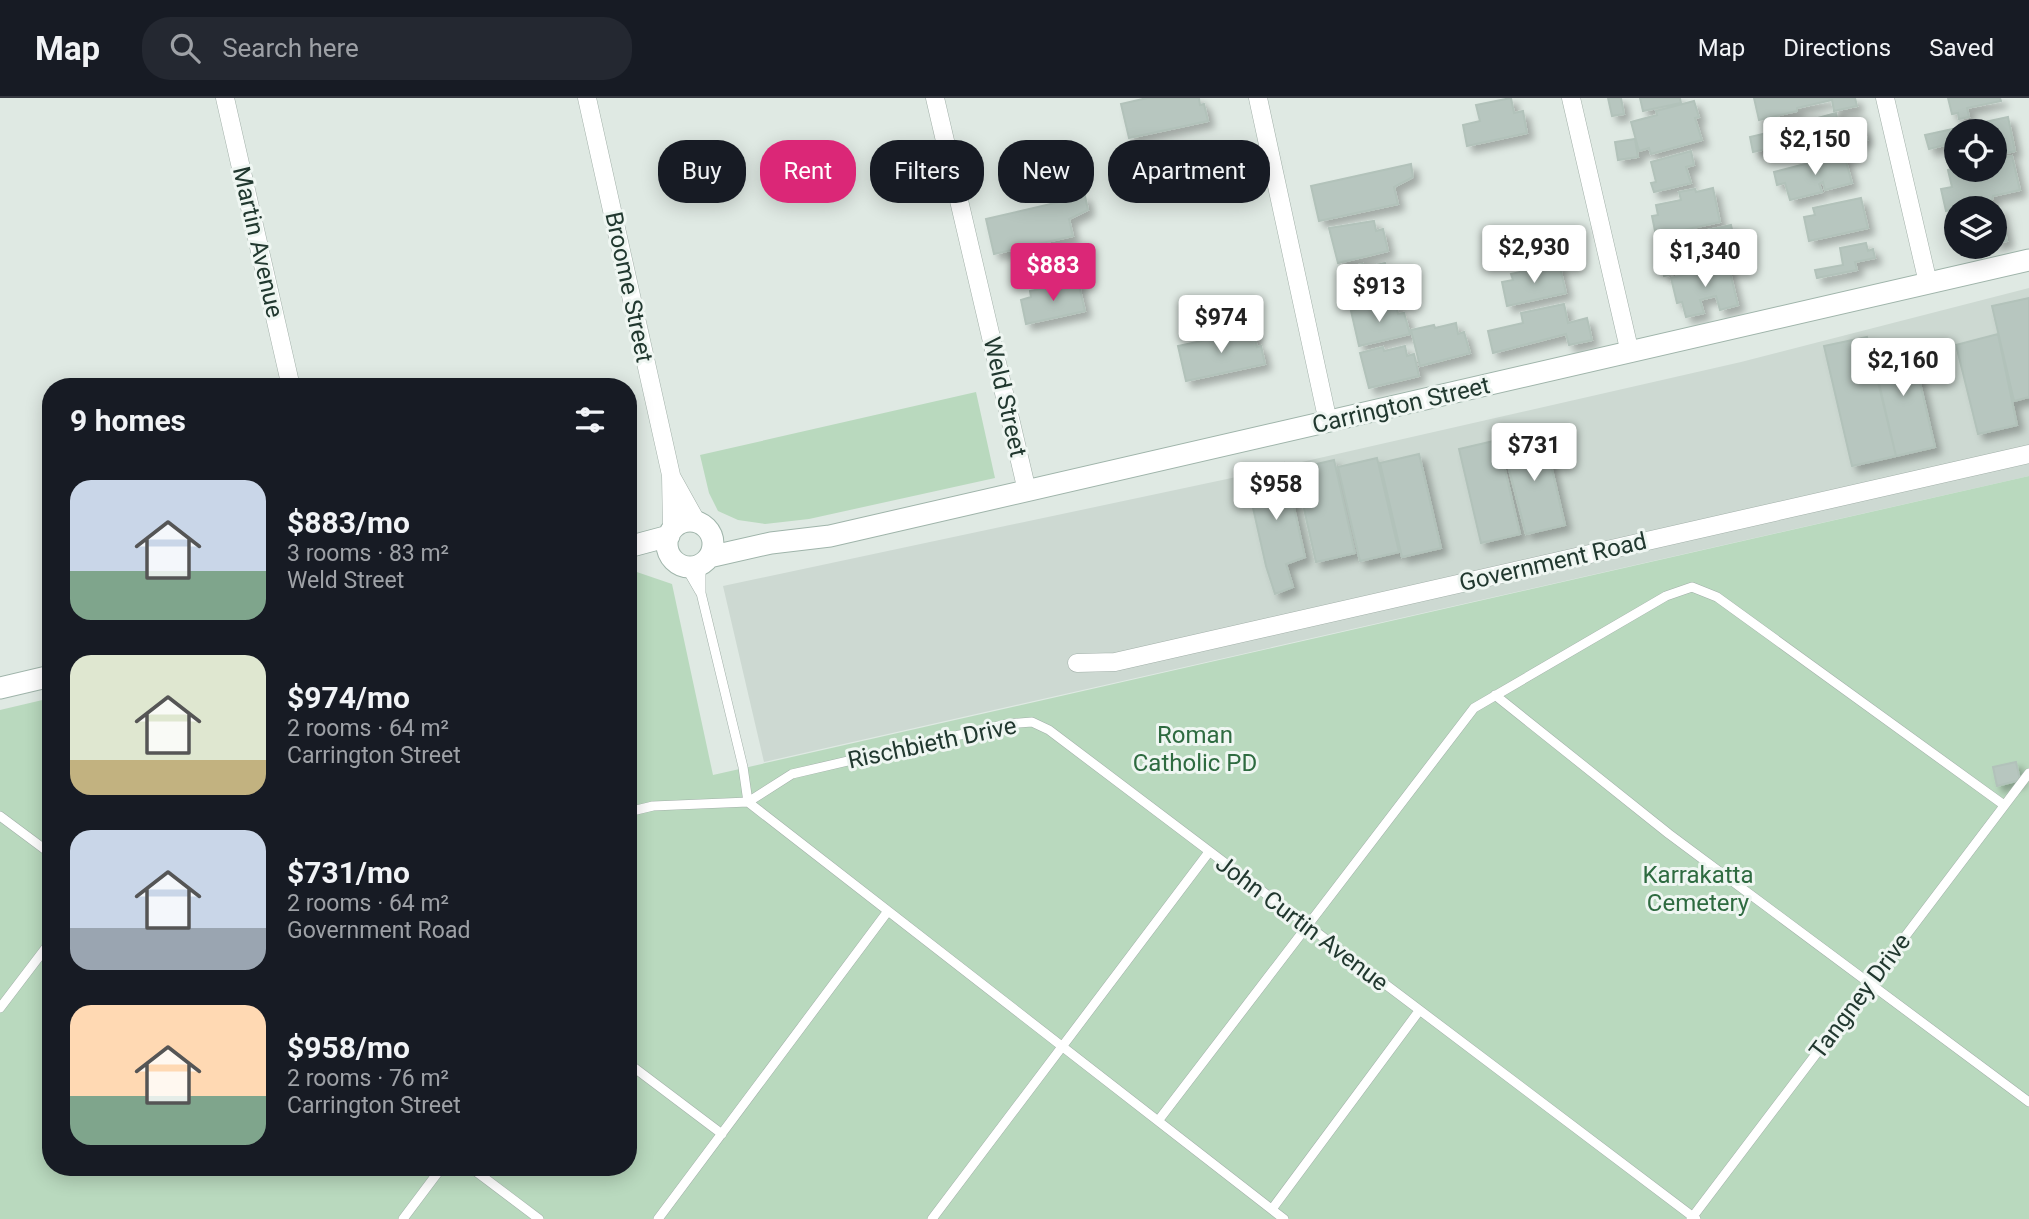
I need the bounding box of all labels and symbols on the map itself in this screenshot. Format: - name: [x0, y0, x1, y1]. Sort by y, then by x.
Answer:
- pin: $2,150: [1758, 118, 1872, 177]
- street label: Martin Avenue: [227, 164, 289, 320]
- street label: Broome Street: [599, 209, 659, 365]
- pin: $2,930: [1477, 226, 1591, 285]
- pin: $1,340: [1648, 230, 1762, 289]
- pin: $883: [1012, 244, 1094, 303]
- pin: $913: [1338, 264, 1420, 324]
- pin: $974: [1180, 296, 1262, 355]
- street label: Weld Street: [978, 334, 1032, 460]
- pin: $2,160: [1846, 338, 1960, 398]
- street label: Carrington Street: [1310, 371, 1493, 439]
- pin: $731: [1493, 424, 1575, 483]
- pin: $958: [1235, 462, 1317, 522]
- street label: Government Road: [1457, 527, 1649, 597]
- street label: Rischbieth Drive: [845, 711, 1019, 775]
- park label: Roman Catholic PD: [1133, 721, 1257, 777]
- street label: John Curtin Avenue: [1210, 849, 1394, 997]
- park label: Karrakatta Cemetery: [1643, 861, 1753, 917]
- street label: Tangney Drive: [1804, 928, 1916, 1064]

